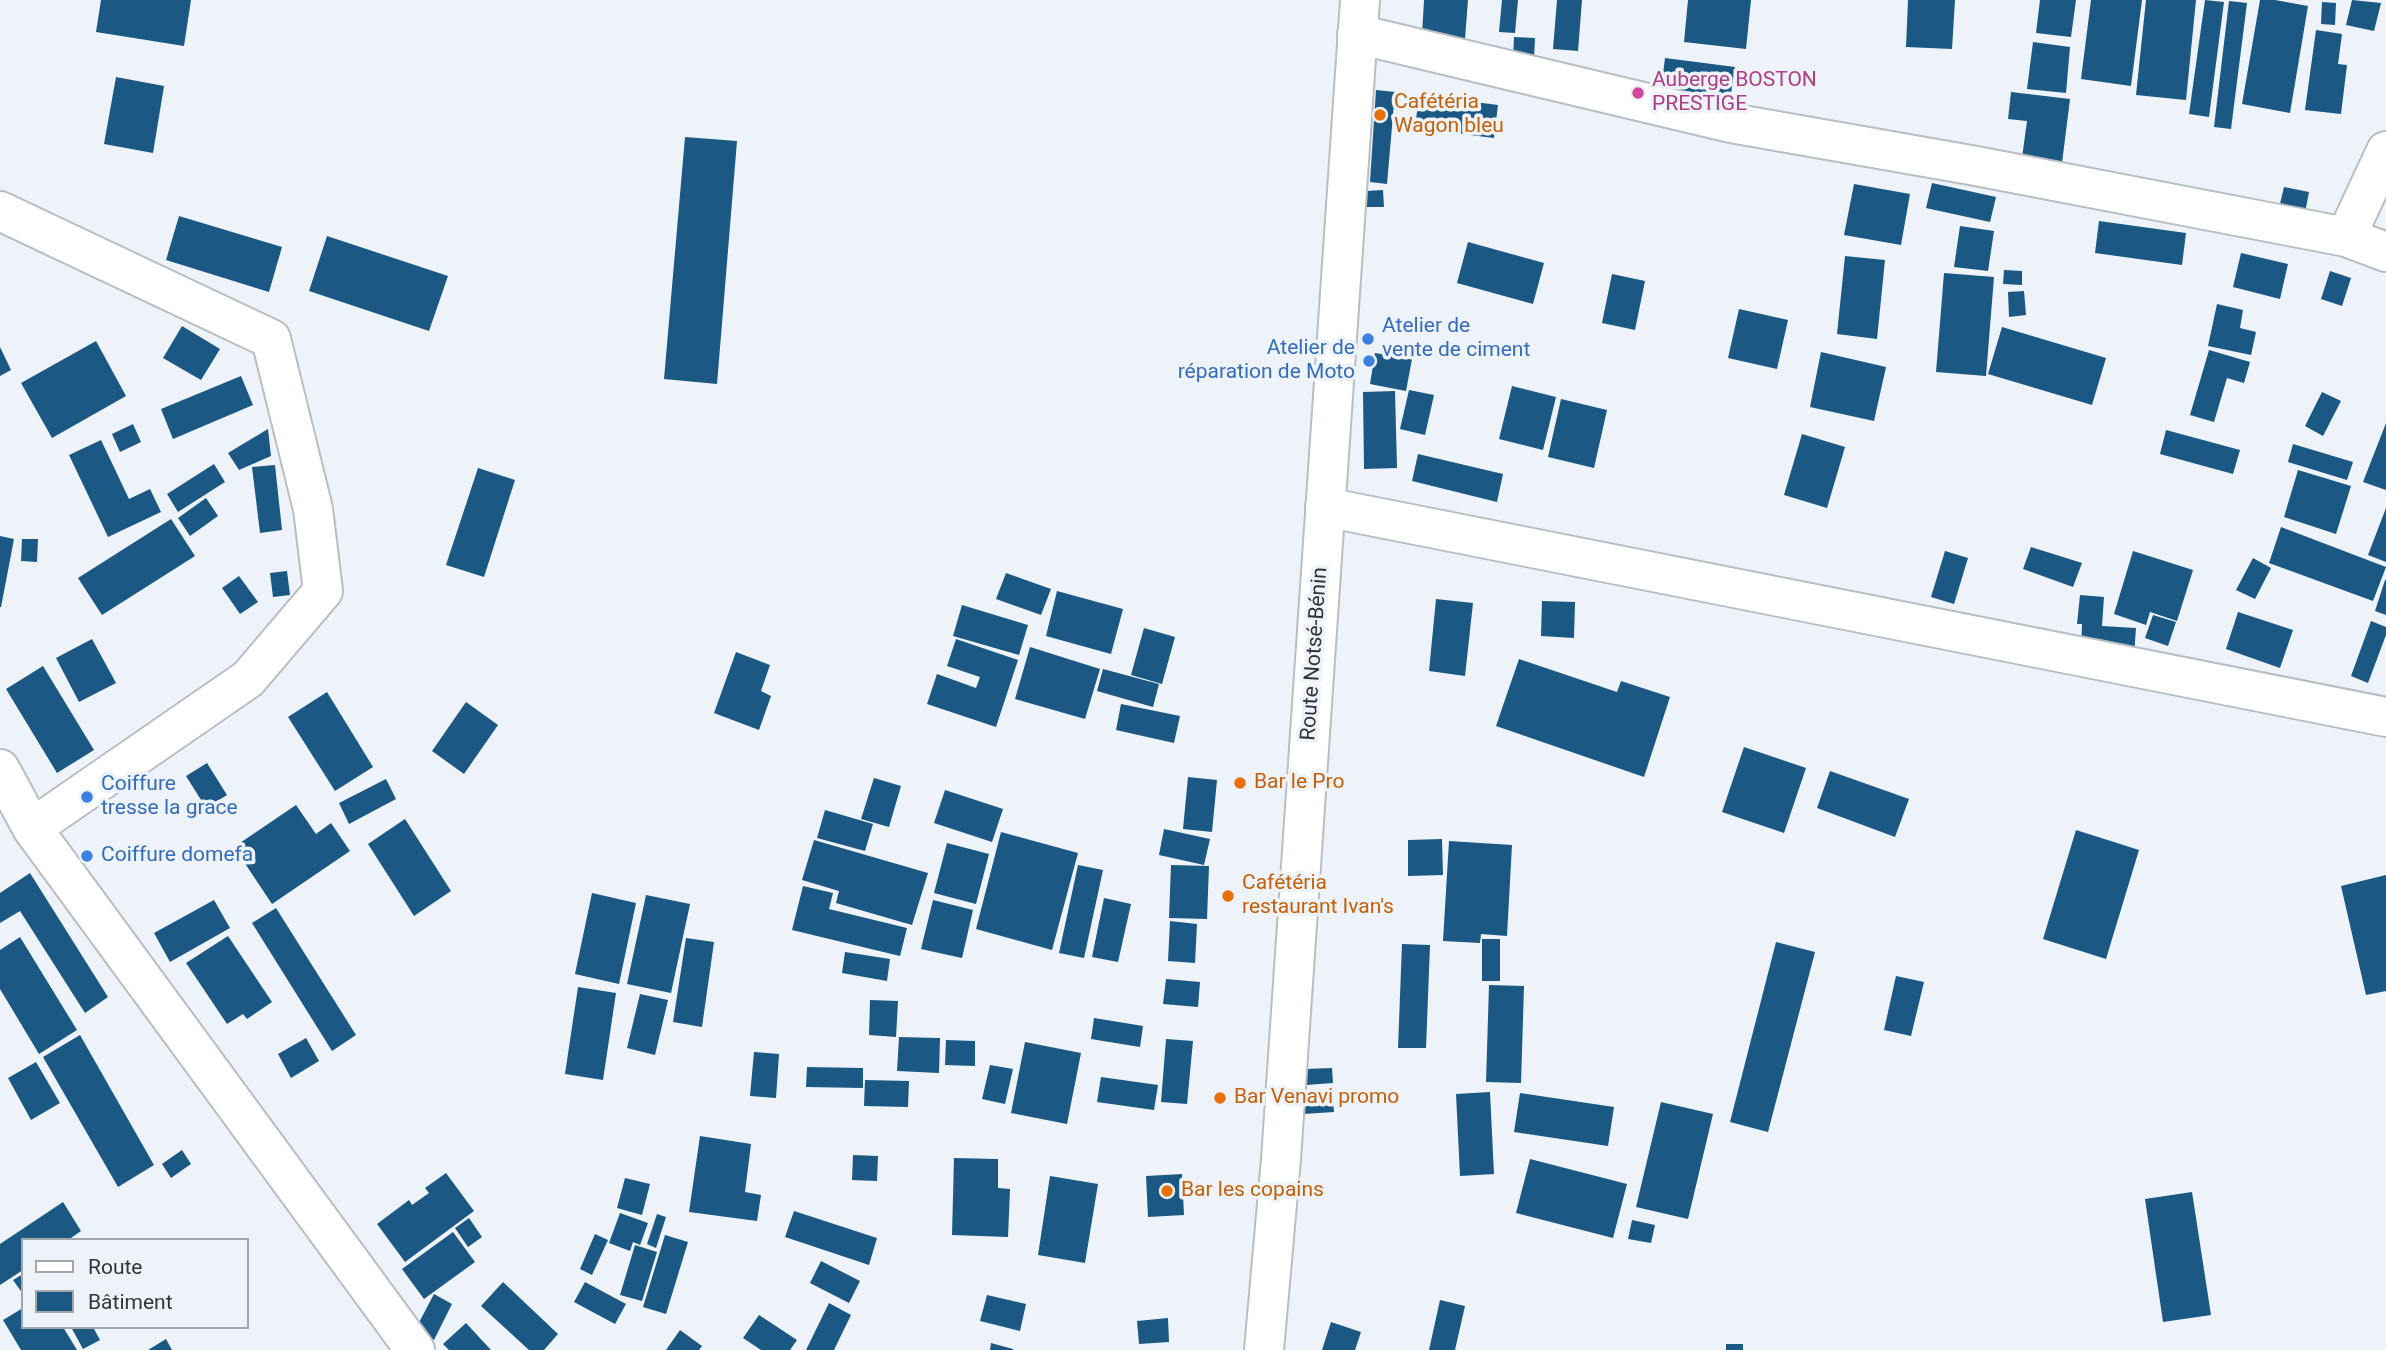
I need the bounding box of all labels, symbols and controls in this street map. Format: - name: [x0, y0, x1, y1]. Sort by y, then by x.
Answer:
- place label: Auberge BOSTON PRESTIGE: [1652, 68, 1817, 118]
- marker: Auberge BOSTON PRESTIGE: [1630, 85, 1646, 101]
- place label: Cafétéria Wagon bleu: [1394, 90, 1504, 140]
- marker: Cafétéria Wagon bleu: [1372, 107, 1388, 123]
- place label: Atelier de vente de ciment: [1382, 314, 1530, 364]
- marker: Atelier de vente de ciment: [1360, 331, 1376, 347]
- place label: Atelier de réparation de Moto: [1178, 336, 1355, 386]
- marker: Atelier de réparation de Moto: [1361, 353, 1377, 369]
- street label: Route Notsé-Bénin: [1296, 566, 1334, 742]
- place label: Bar le Pro: [1254, 770, 1344, 796]
- place label: Coiffure tresse la grace: [101, 772, 238, 822]
- marker: Bar le Pro: [1232, 775, 1248, 791]
- marker: Coiffure tresse la grace: [79, 789, 95, 805]
- place label: Coiffure domefa: [101, 843, 253, 869]
- marker: Coiffure domefa: [79, 848, 95, 864]
- place label: Cafétéria restaurant Ivan's: [1242, 871, 1394, 921]
- marker: Cafétéria restaurant Ivan's: [1220, 888, 1236, 904]
- place label: Bar Venavi promo: [1234, 1085, 1399, 1111]
- marker: Bar Venavi promo: [1212, 1090, 1228, 1106]
- place label: Bar les copains: [1181, 1178, 1324, 1204]
- marker: Bar les copains: [1159, 1183, 1175, 1199]
- legend: [21, 1238, 248, 1329]
- text: Route: [88, 1255, 143, 1279]
- text: Bâtiment: [88, 1290, 173, 1314]

